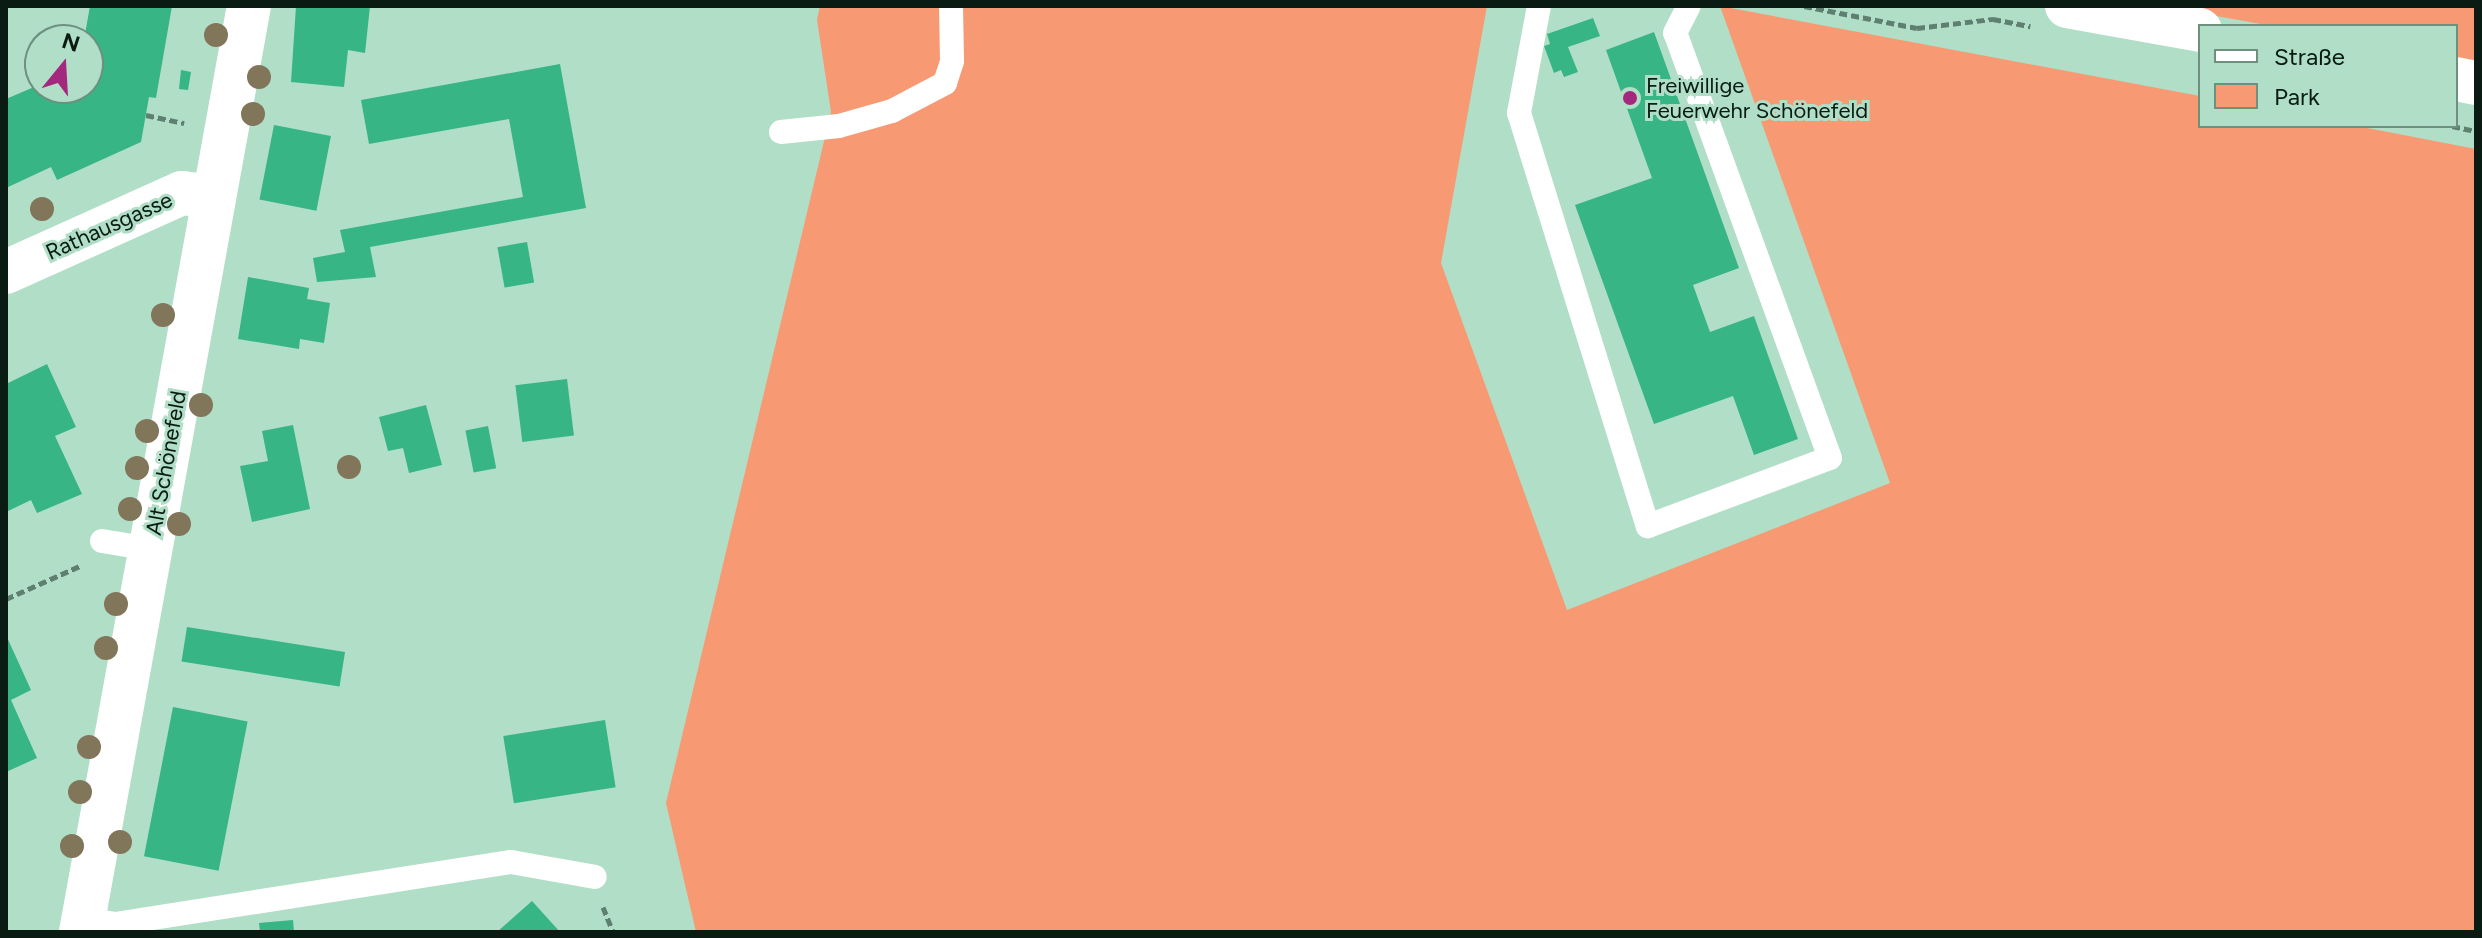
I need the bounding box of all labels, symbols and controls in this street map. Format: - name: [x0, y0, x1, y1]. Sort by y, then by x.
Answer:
- north arrow: [24, 24, 104, 104]
- legend: [2198, 24, 2458, 128]
- text: N: [59, 27, 83, 58]
- text: Straße: [2274, 42, 2345, 71]
- place label: Freiwillige Feuerwehr Schönefeld: [1646, 72, 1868, 124]
- text: Park: [2274, 82, 2320, 111]
- marker: Freiwillige Feuerwehr Schönefeld: [1621, 89, 1639, 107]
- street label: Rathausgasse: [42, 186, 176, 266]
- street label: Alt Schönefeld: [140, 389, 192, 537]

